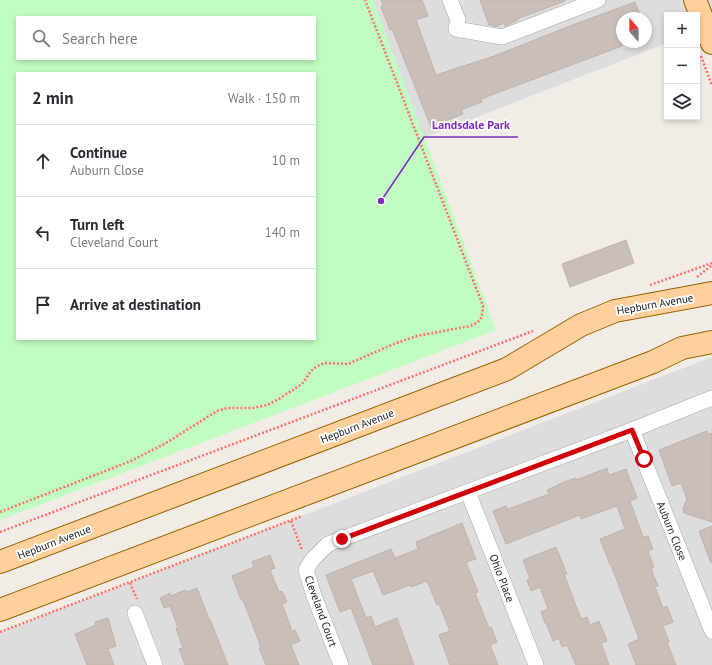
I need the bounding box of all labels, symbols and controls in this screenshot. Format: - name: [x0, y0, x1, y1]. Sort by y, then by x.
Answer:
- north arrow: [616, 12, 652, 48]
- map controls: [664, 12, 700, 120]
- button: +: [664, 12, 700, 48]
- search box: [16, 16, 316, 60]
- icon: search: [30, 27, 52, 49]
- text: Search here: [62, 29, 138, 48]
- button: −: [664, 48, 700, 84]
- button: layers: [664, 84, 700, 120]
- text: 2 min: [32, 87, 73, 109]
- text: Walk · 150 m: [228, 90, 300, 107]
- callout: Landsdale Park: [424, 113, 518, 137]
- text: Landsdale Park: [432, 117, 510, 132]
- text: Continue: [70, 143, 127, 162]
- icon: ahead: [32, 150, 54, 172]
- text: 10 m: [272, 152, 300, 169]
- text: Auburn Close: [70, 162, 144, 179]
- text: Turn left: [70, 215, 124, 234]
- icon: left: [32, 222, 54, 244]
- text: 140 m: [265, 224, 300, 241]
- text: Cleveland Court: [70, 234, 158, 251]
- street label: Hepburn Avenue: [616, 290, 695, 318]
- icon: arrive: [32, 294, 54, 316]
- text: Arrive at destination: [70, 295, 201, 314]
- street label: Hepburn Avenue: [318, 405, 396, 446]
- route start: [635, 450, 653, 468]
- street label: Auburn Close: [654, 499, 690, 563]
- street label: Hepburn Avenue: [15, 521, 93, 562]
- route end: [333, 530, 351, 548]
- street label: Ohio Place: [486, 552, 518, 604]
- street label: Cleveland Court: [302, 574, 340, 649]

